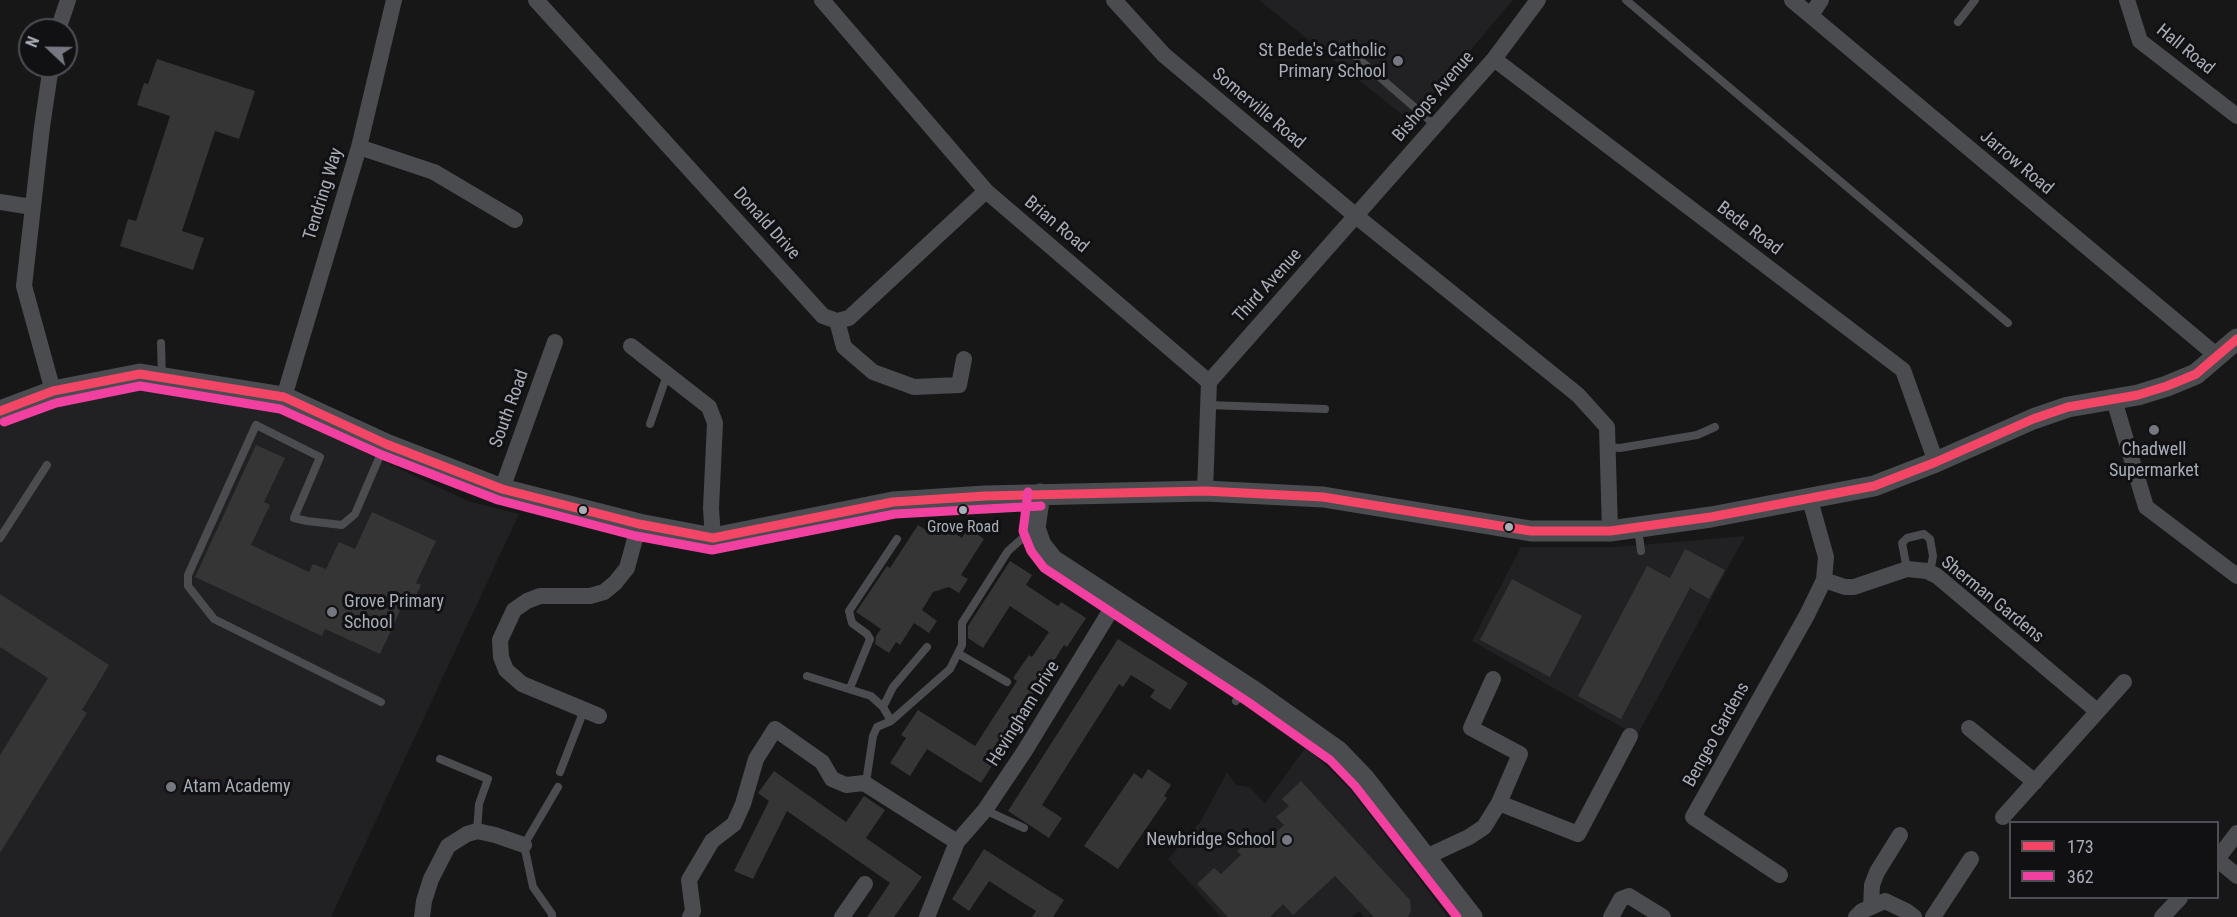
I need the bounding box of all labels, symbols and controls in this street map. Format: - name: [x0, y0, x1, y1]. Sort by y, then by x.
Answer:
- north arrow: [18, 18, 78, 78]
- street label: Hall Road: [2152, 20, 2218, 80]
- text: N: [22, 34, 43, 50]
- place label: St Bede's Catholic Primary School: [1258, 40, 1386, 82]
- street label: Bishops Avenue: [1389, 47, 1479, 147]
- marker: St Bede's Catholic Primary School: [1391, 54, 1405, 68]
- street label: Somerville Road: [1207, 64, 1309, 154]
- street label: Jarrow Road: [1975, 126, 2057, 200]
- street label: Tendring Way: [300, 145, 348, 243]
- street label: Donald Drive: [728, 183, 804, 265]
- street label: Brian Road: [1020, 192, 1092, 258]
- street label: Bede Road: [1712, 198, 1786, 260]
- street label: Third Avenue: [1229, 244, 1307, 328]
- street label: South Road: [486, 367, 534, 451]
- marker: Chadwell Supermarket: [2147, 423, 2161, 437]
- place label: Chadwell Supermarket: [2109, 439, 2199, 482]
- unlabelled marker: [577, 504, 589, 516]
- marker: Grove Road: [957, 504, 969, 516]
- place label: Grove Road: [927, 518, 999, 538]
- unlabelled marker: [1503, 521, 1515, 533]
- street label: Sherman Gardens: [1936, 552, 2048, 648]
- place label: Grove Primary School: [344, 591, 444, 634]
- marker: Grove Primary School: [325, 605, 339, 619]
- street label: Hevingham Drive: [983, 657, 1065, 771]
- street label: Bengeo Gardens: [1679, 679, 1755, 791]
- place label: Atam Academy: [183, 776, 291, 798]
- marker: Atam Academy: [164, 780, 178, 794]
- legend: [2009, 821, 2219, 899]
- place label: Newbridge School: [1146, 829, 1275, 851]
- marker: Newbridge School: [1280, 833, 1294, 847]
- text: 173: [2067, 836, 2094, 857]
- text: 362: [2067, 866, 2094, 887]

